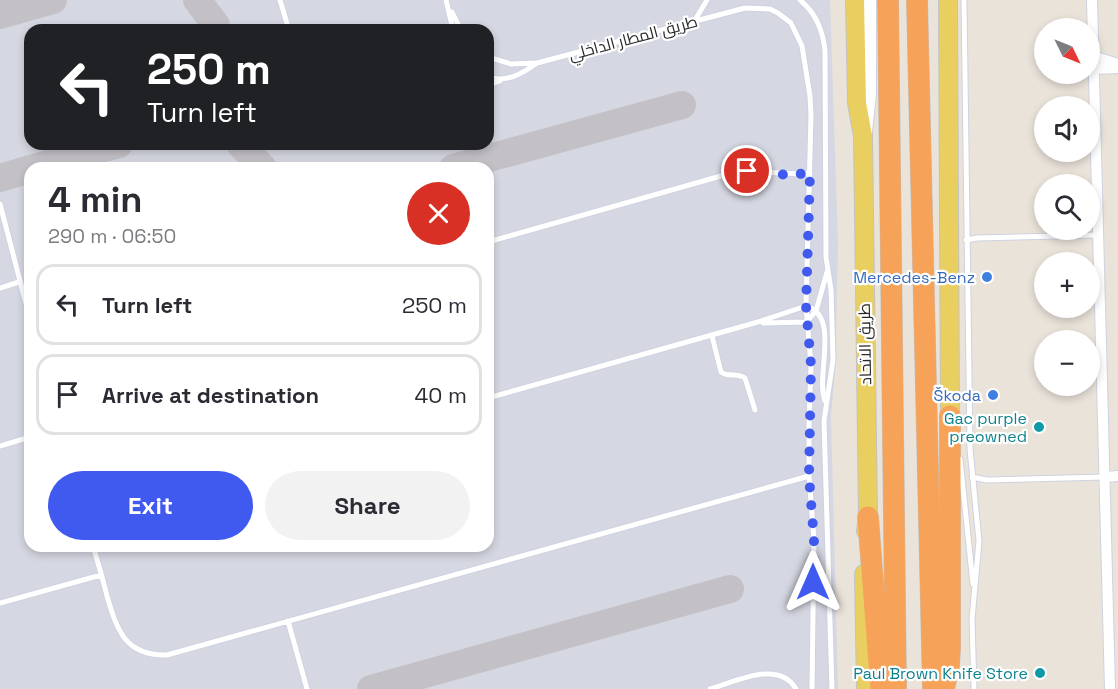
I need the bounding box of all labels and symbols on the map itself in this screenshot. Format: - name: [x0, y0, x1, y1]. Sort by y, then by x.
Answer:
- street label: طريق المطار الداخلي: [566, 11, 700, 68]
- north arrow: [1034, 18, 1100, 84]
- pin: [721, 145, 772, 196]
- place label: Mercedes-Benz: [853, 267, 975, 288]
- marker: Mercedes-Benz: [980, 270, 994, 284]
- street label: طريق الاتحاد: [854, 303, 876, 385]
- place label: Škoda: [934, 385, 981, 406]
- marker: Škoda: [986, 388, 1000, 402]
- place label: Gac purple preowned: [944, 408, 1027, 447]
- marker: Gac purple preowned: [1032, 420, 1046, 434]
- position arrow: [781, 550, 845, 614]
- place label: Paul Brown Knife Store: [853, 663, 1028, 684]
- marker: Paul Brown Knife Store: [1033, 666, 1047, 680]

